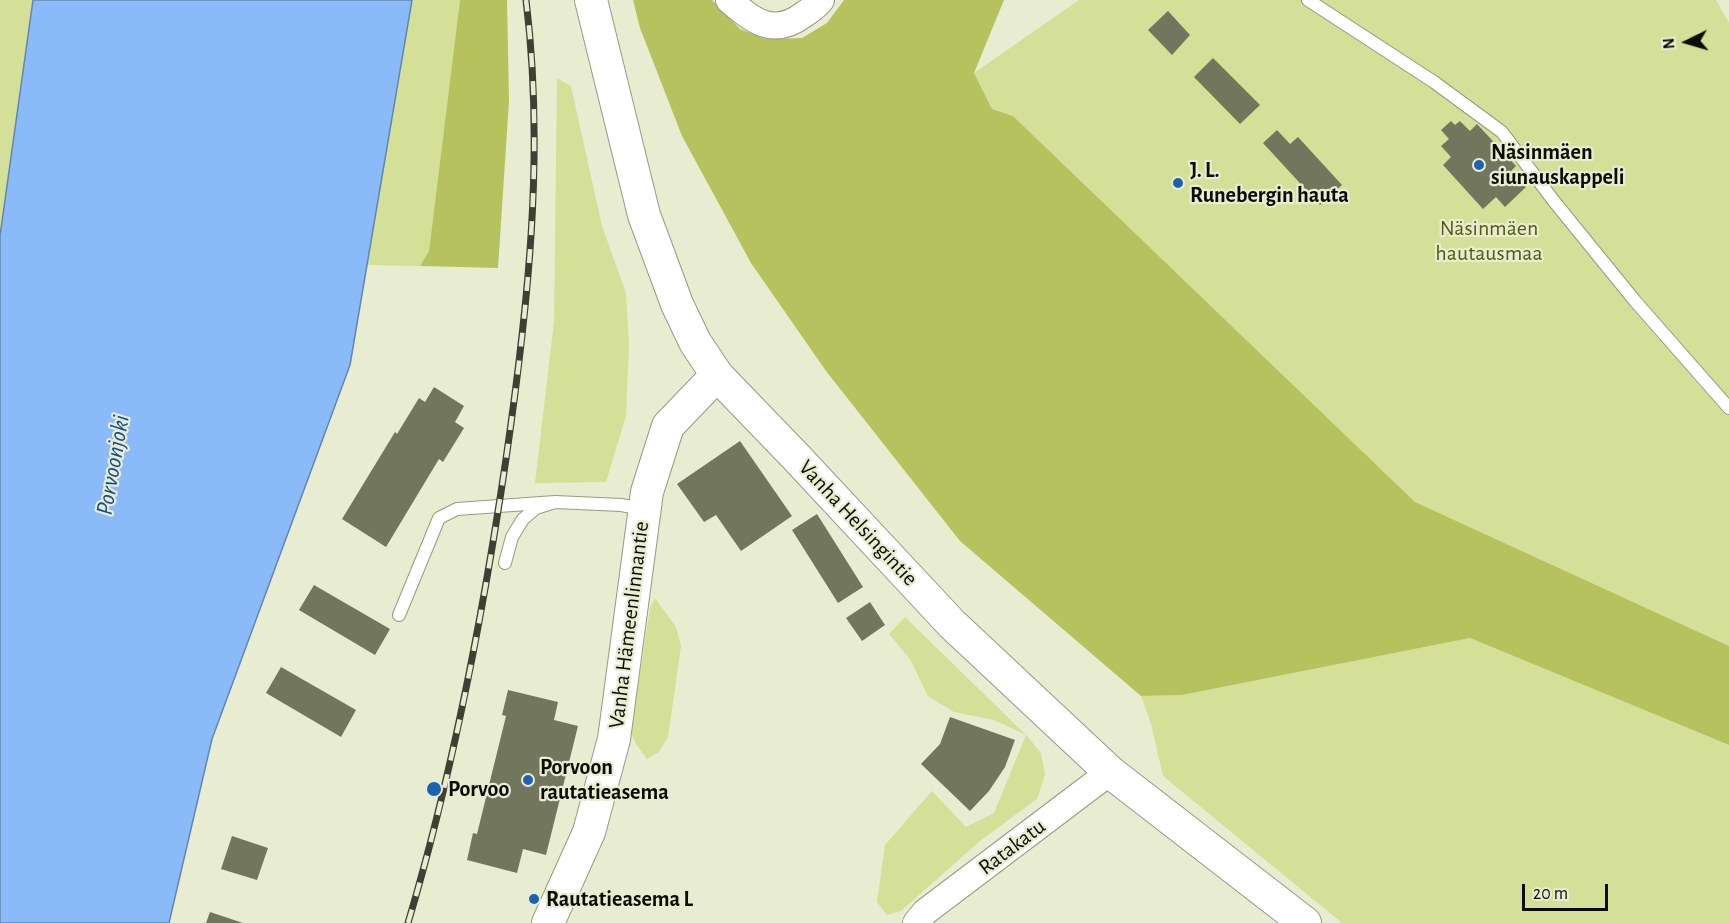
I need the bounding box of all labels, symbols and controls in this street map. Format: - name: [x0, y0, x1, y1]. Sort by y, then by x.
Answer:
- north arrow: [1657, 12, 1717, 72]
- text: N: [1661, 37, 1678, 50]
- place label: Näsinmäen siunauskappeli: [1491, 139, 1624, 190]
- place label: J. L. Runebergin hauta: [1190, 157, 1349, 208]
- marker: Näsinmäen siunauskappeli: [1472, 158, 1486, 172]
- marker: J. L. Runebergin hauta: [1171, 176, 1185, 190]
- park label: Näsinmäen hautausmaa: [1435, 215, 1543, 266]
- water label: Porvoonjoki: [90, 413, 136, 517]
- street label: Vanha Helsingintie: [793, 455, 923, 591]
- street label: Vanha Hämeenlinnantie: [603, 520, 655, 730]
- place label: Porvoon rautatieasema: [540, 754, 669, 806]
- marker: Porvoon rautatieasema: [521, 773, 535, 787]
- place label: Porvoo: [448, 776, 509, 802]
- marker: Porvoo: [425, 780, 443, 798]
- street label: Ratakatu: [973, 813, 1051, 881]
- scale bar: [1525, 872, 1610, 910]
- text: 20 m: [1533, 885, 1568, 903]
- place label: Rautatieasema L: [546, 886, 693, 912]
- marker: Rautatieasema L: [527, 892, 541, 906]

